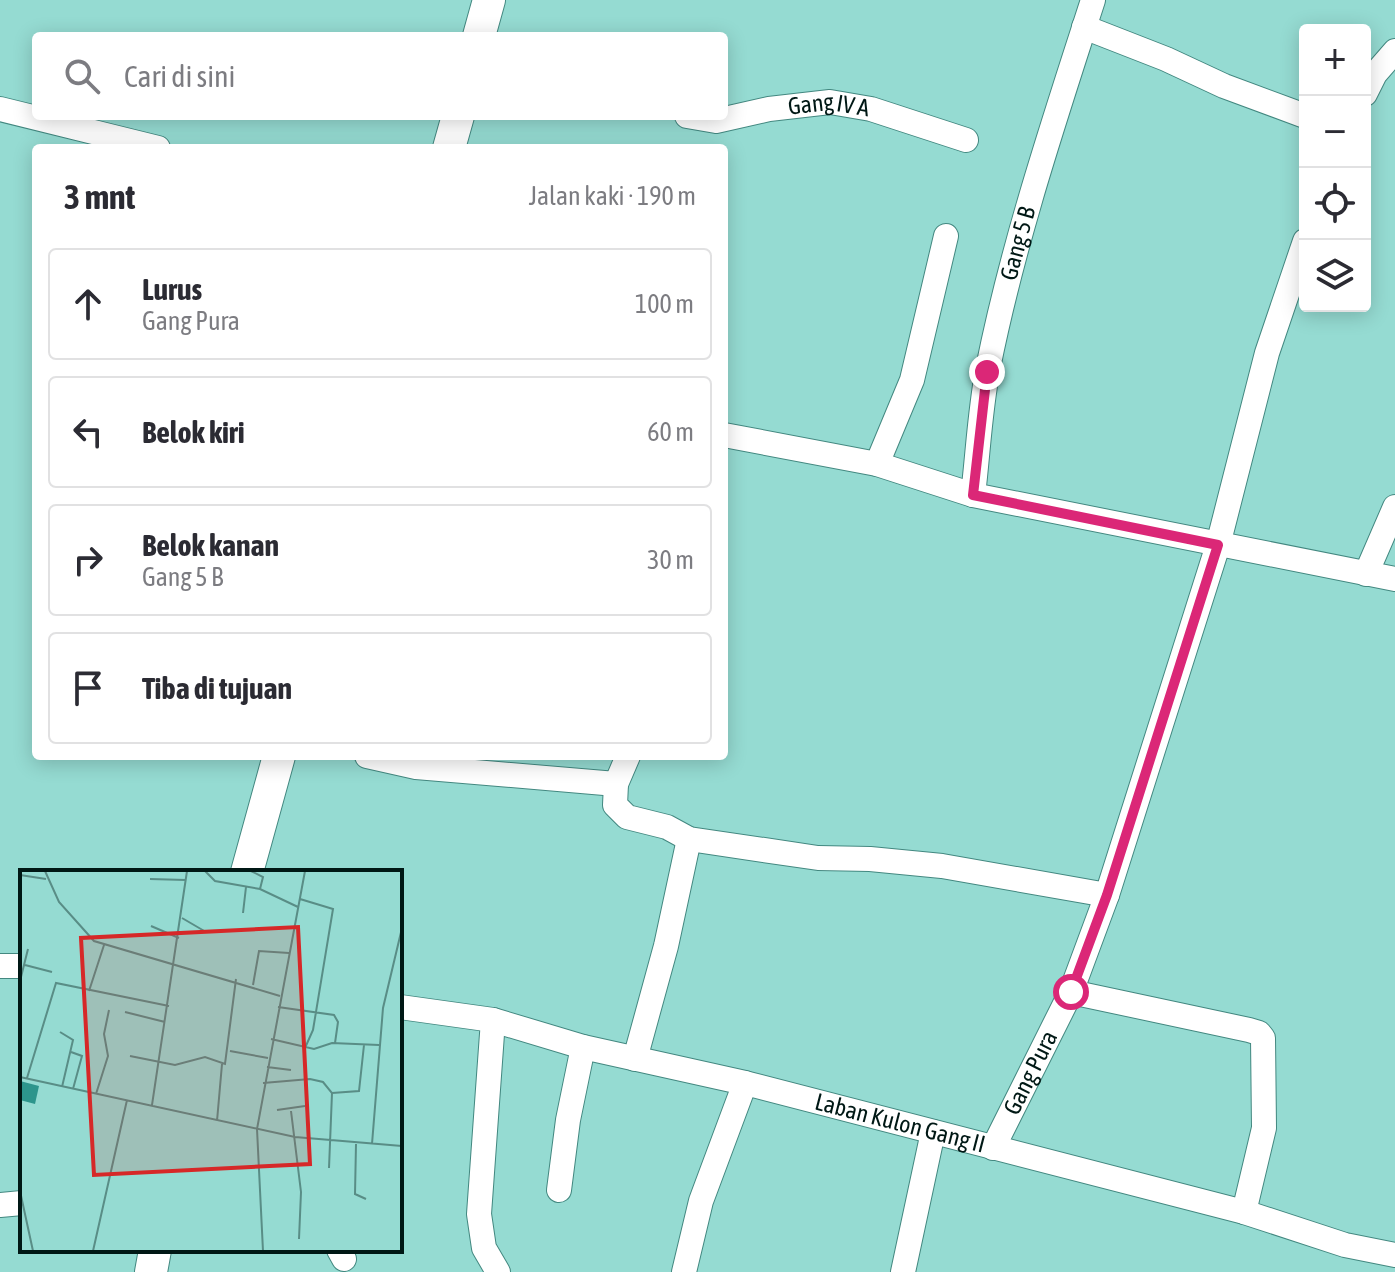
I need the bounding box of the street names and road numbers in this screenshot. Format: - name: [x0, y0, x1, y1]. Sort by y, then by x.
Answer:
- street label: Gang IV A: [786, 88, 872, 122]
- street label: Gang 5 B: [995, 203, 1041, 283]
- street label: Gang Pura: [998, 1026, 1062, 1119]
- street label: Laban Kulon Gang II: [812, 1088, 988, 1158]

